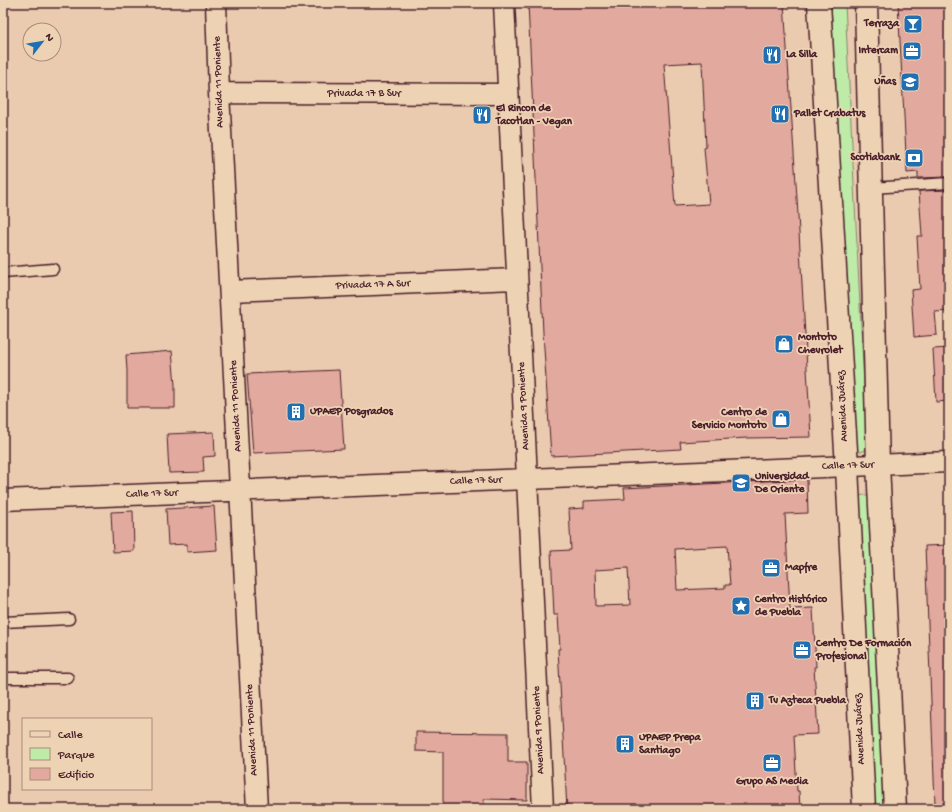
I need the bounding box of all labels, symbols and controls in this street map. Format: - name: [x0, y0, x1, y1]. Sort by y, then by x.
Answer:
- bar icon: Terraza: [902, 13, 924, 35]
- place label: Terraza: [863, 18, 900, 30]
- north arrow: [22, 22, 62, 62]
- text: N: [42, 32, 56, 44]
- street label: Avenida 11 Poniente: [211, 36, 227, 128]
- office icon: Intercam: [901, 40, 923, 62]
- restaurant icon: La Silla: [761, 44, 783, 66]
- place label: Intercam: [858, 44, 898, 57]
- place label: La Silla: [786, 49, 818, 61]
- school or university icon: Uñas: [899, 71, 921, 93]
- place label: Uñas: [874, 75, 897, 88]
- street label: Privada 17 B Sur: [326, 88, 402, 100]
- place label: El Rincon de Tacotlan - Vegan: [495, 103, 573, 129]
- restaurant icon: Pallet Crabatus: [769, 103, 791, 125]
- restaurant icon: El Rincon de Tacotlan - Vegan: [471, 104, 493, 126]
- place label: Pallet Crabatus: [793, 107, 866, 120]
- bank icon: Scotiabank: [903, 147, 925, 169]
- place label: Scotiabank: [850, 151, 902, 164]
- street label: Privada 17 A Sur: [335, 278, 412, 292]
- place label: Montoto Chevrolet: [797, 331, 844, 357]
- shop icon: Montoto Chevrolet: [773, 333, 795, 355]
- street label: Avenida 11 Poniente: [228, 360, 244, 452]
- street label: Avenida 9 Poniente: [516, 361, 532, 450]
- street label: Avenida Juárez: [835, 369, 851, 442]
- building icon: UPAEP Posgrados: [285, 401, 307, 423]
- place label: UPAEP Posgrados: [310, 406, 394, 419]
- place label: Centro de Servicio Montoto: [692, 406, 768, 432]
- shop icon: Centro de Servicio Montoto: [770, 408, 792, 430]
- street label: Calle 17 Sur: [822, 459, 875, 473]
- place label: Universidad De Oriente: [754, 471, 810, 496]
- school or university icon: Universidad De Oriente: [730, 472, 752, 494]
- street label: Calle 17 Sur: [450, 474, 503, 488]
- street label: Calle 17 Sur: [126, 487, 179, 501]
- office icon: Mapfre: [760, 557, 782, 579]
- place label: Mapfre: [785, 561, 818, 574]
- place label: Centro Histórico de Puebla: [754, 593, 827, 619]
- place icon: Centro Histórico de Puebla: [730, 595, 752, 617]
- place label: Centro De Formación Profesional: [815, 637, 912, 663]
- office icon: Centro De Formación Profesional: [791, 639, 813, 661]
- street label: Avenida 11 Poniente: [244, 684, 260, 776]
- street label: Avenida 9 Poniente: [531, 685, 547, 774]
- building icon: Tv Azteca Puebla: [744, 690, 766, 712]
- street label: Avenida Juárez: [852, 692, 868, 765]
- place label: Tv Azteca Puebla: [768, 694, 847, 707]
- legend: [22, 718, 152, 790]
- text: Calle: [58, 729, 83, 743]
- place label: UPAEP Prepa Santiago: [639, 732, 701, 758]
- building icon: UPAEP Prepa Santiago: [614, 733, 636, 755]
- text: Parque: [57, 749, 95, 763]
- office icon: Grupo AS Media: [761, 752, 783, 774]
- text: Edificio: [58, 769, 94, 783]
- place label: Grupo AS Media: [736, 776, 809, 788]

